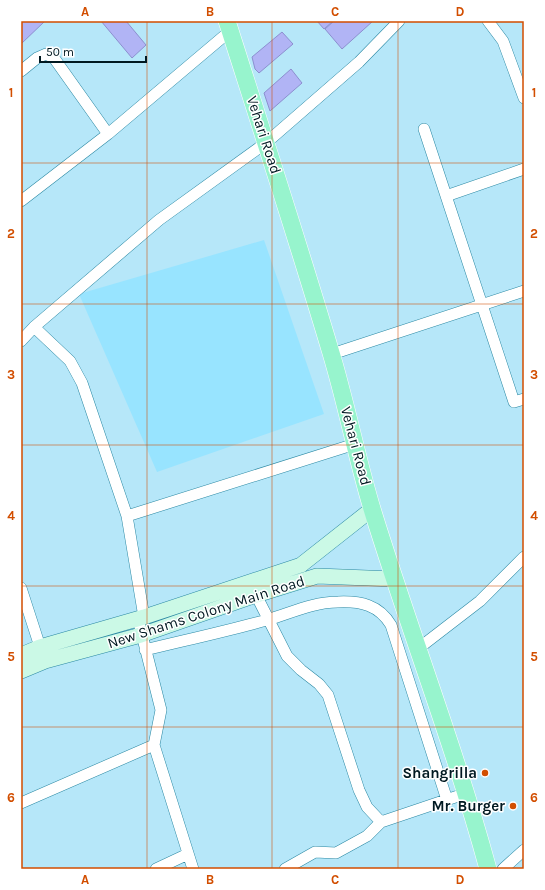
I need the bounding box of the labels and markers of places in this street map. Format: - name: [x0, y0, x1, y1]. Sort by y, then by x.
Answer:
- place label: Shangrilla: [403, 764, 477, 782]
- marker: Shangrilla: [480, 768, 490, 778]
- place label: Mr. Burger: [432, 797, 505, 815]
- marker: Mr. Burger: [508, 801, 518, 811]

